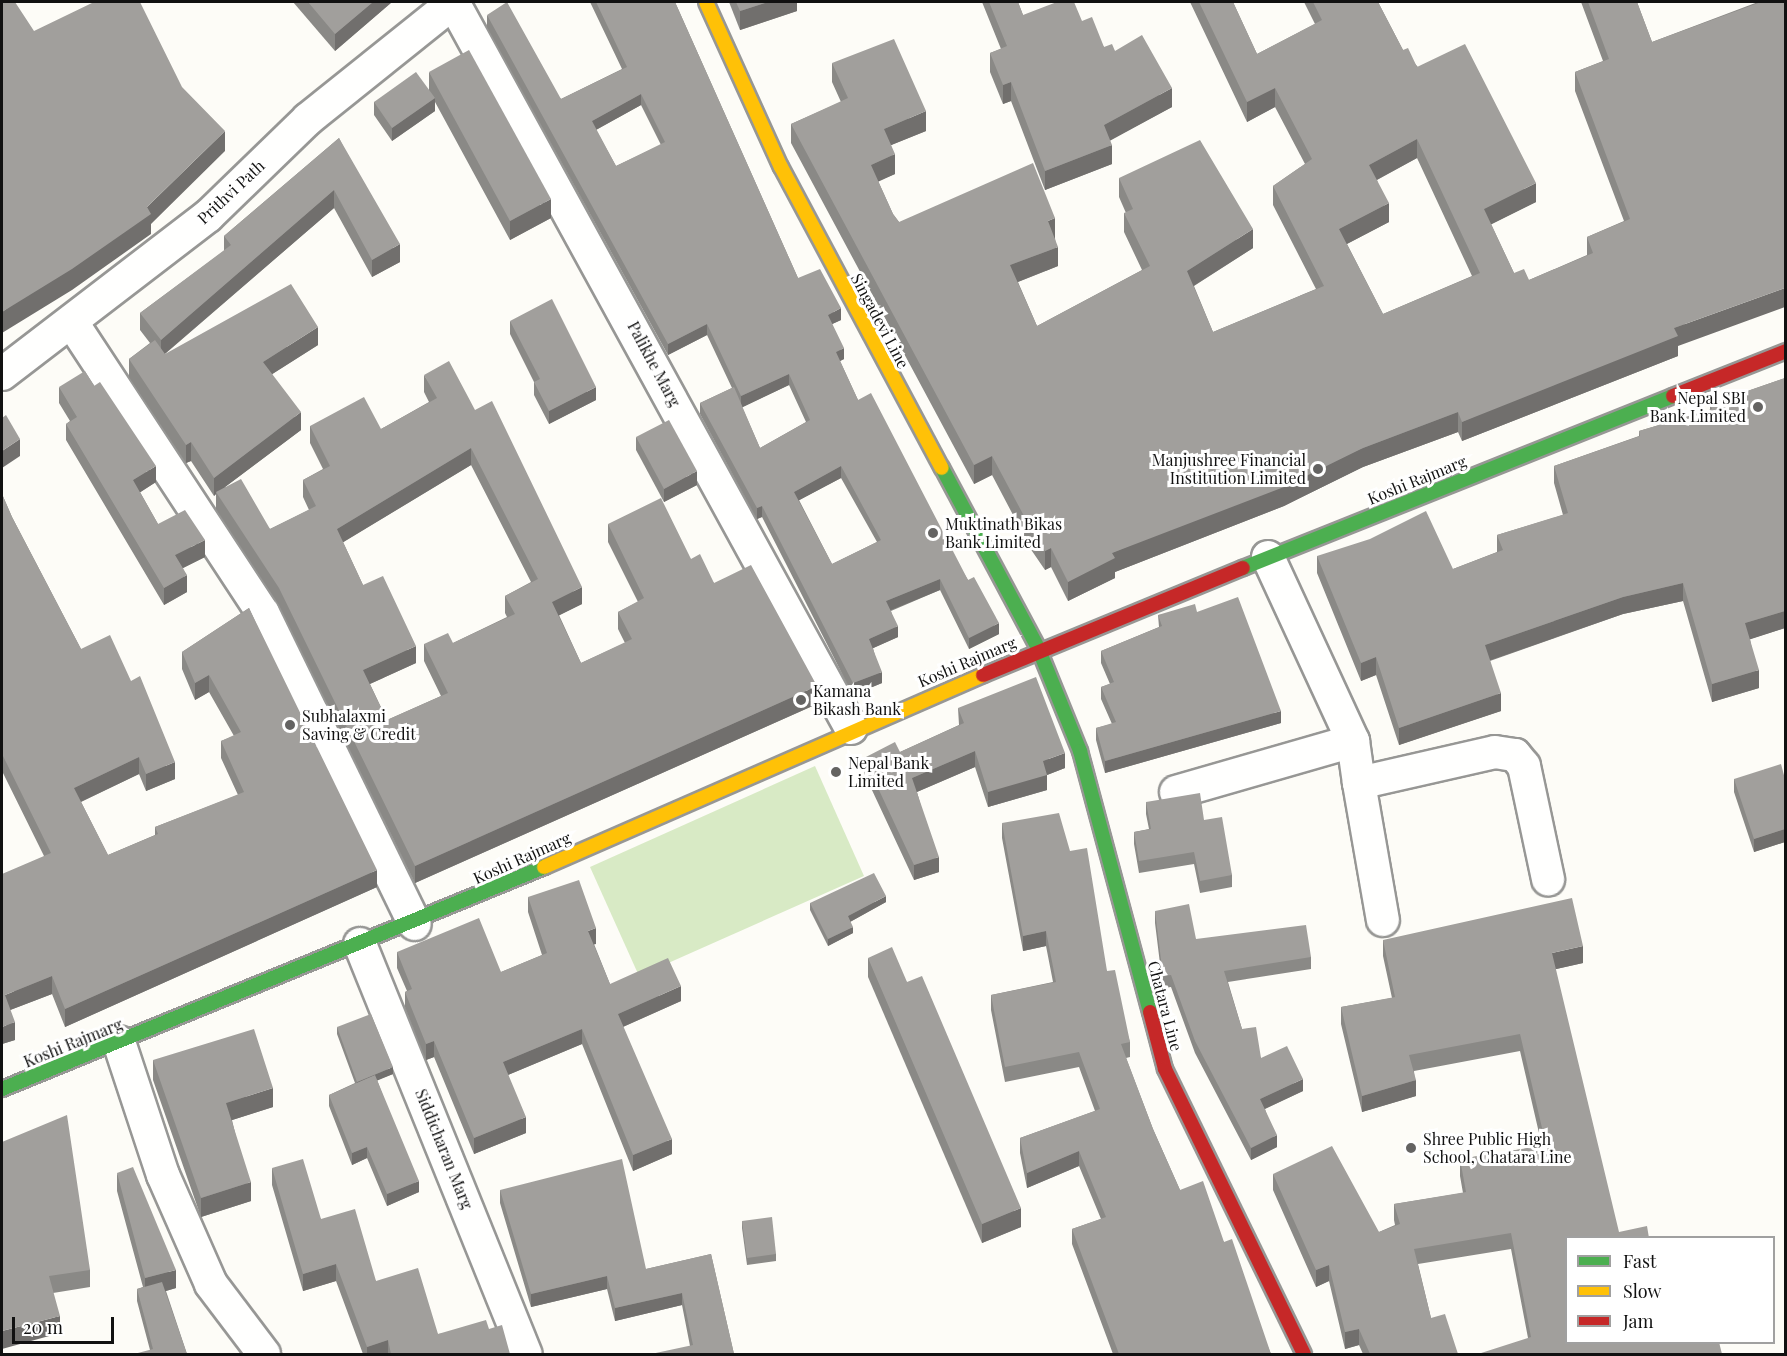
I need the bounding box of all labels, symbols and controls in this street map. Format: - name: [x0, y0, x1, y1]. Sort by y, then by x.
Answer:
- street label: Prithvi Path: [193, 156, 269, 228]
- street label: Singadevi Line: [847, 270, 913, 372]
- street label: Palikhe Marg: [624, 318, 684, 410]
- place label: Nepal SBI Bank Limited: [1650, 388, 1746, 426]
- marker: Nepal SBI Bank Limited: [1751, 400, 1765, 414]
- place label: Manjushree Financial Institution Limited: [1152, 450, 1306, 488]
- street label: Koshi Rajmarg: [1365, 451, 1469, 509]
- marker: Manjushree Financial Institution Limited: [1311, 462, 1325, 476]
- place label: Muktinath Bikas Bank Limited: [945, 514, 1062, 552]
- marker: Muktinath Bikas Bank Limited: [926, 526, 940, 540]
- street label: Koshi Rajmarg: [915, 633, 1019, 691]
- place label: Kamana Bikash Bank: [813, 681, 901, 719]
- marker: Kamana Bikash Bank: [794, 693, 808, 707]
- place label: Subhalaxmi Saving & Credit: [302, 706, 416, 744]
- marker: Subhalaxmi Saving & Credit: [283, 718, 297, 732]
- place label: Nepal Bank Limited: [848, 753, 929, 791]
- marker: Nepal Bank Limited: [829, 765, 843, 779]
- street label: Koshi Rajmarg: [470, 828, 574, 888]
- street label: Chatara Line: [1144, 959, 1186, 1053]
- street label: Koshi Rajmarg: [21, 1014, 125, 1072]
- street label: Siddicharan Marg: [411, 1086, 477, 1212]
- place label: Shree Public High School, Chatara Line: [1423, 1129, 1572, 1167]
- marker: Shree Public High School, Chatara Line: [1404, 1141, 1418, 1155]
- legend: [1565, 1236, 1775, 1344]
- text: Fast: [1623, 1249, 1656, 1273]
- text: Slow: [1623, 1279, 1661, 1303]
- scale bar: [15, 1305, 117, 1343]
- text: Jam: [1623, 1309, 1653, 1333]
- text: 20 m: [23, 1315, 63, 1339]

